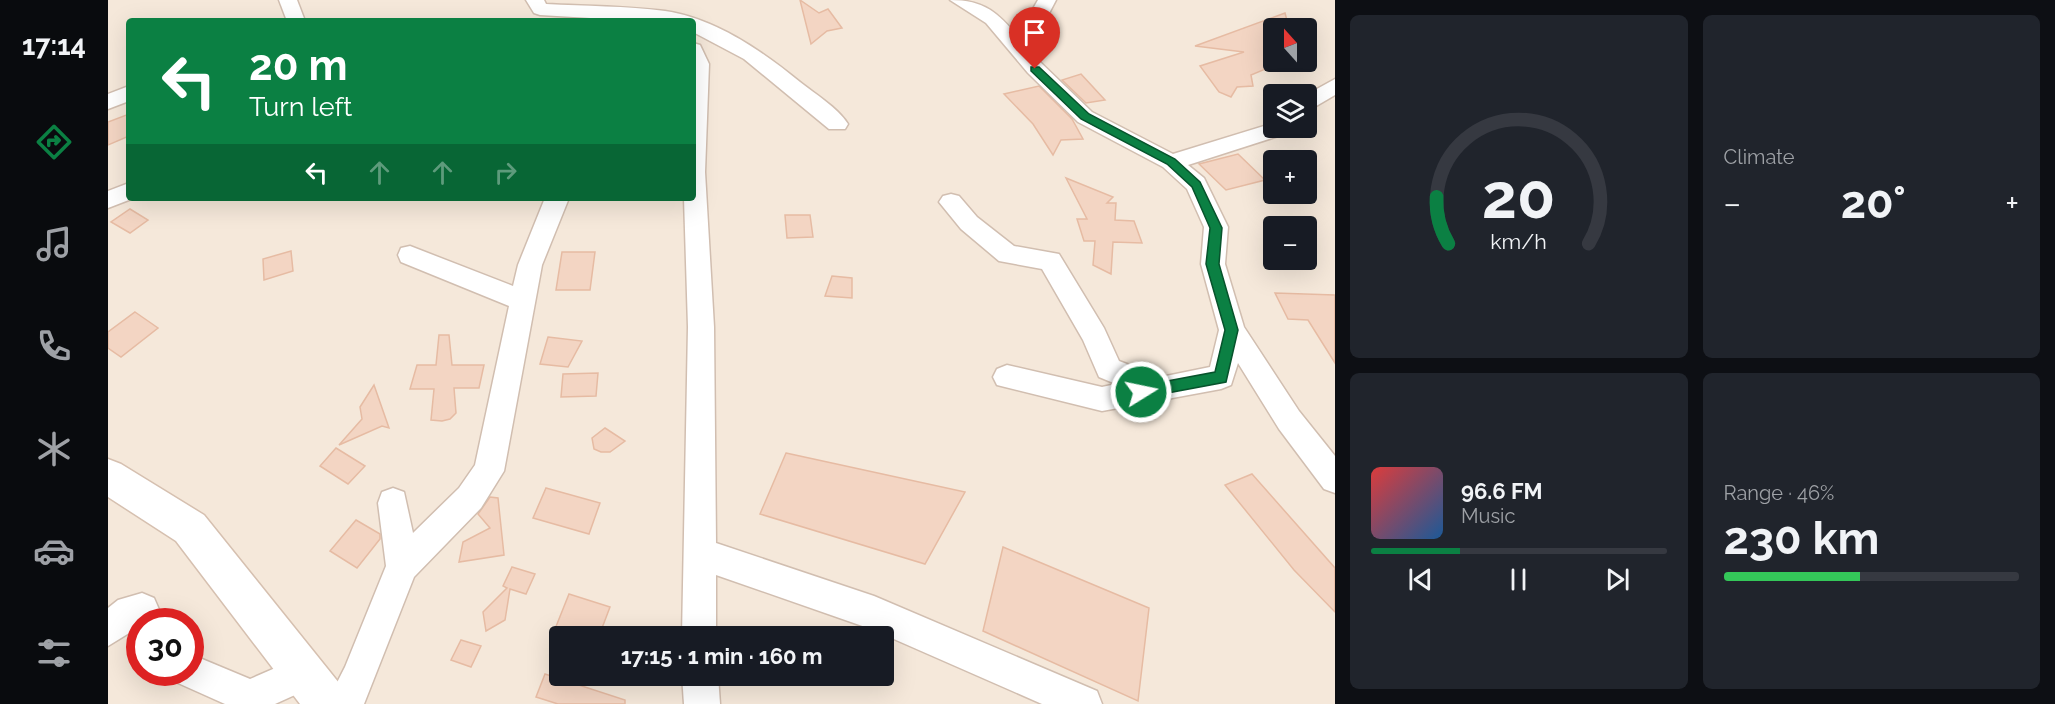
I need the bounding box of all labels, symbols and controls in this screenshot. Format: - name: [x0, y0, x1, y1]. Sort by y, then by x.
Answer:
- pin: [1009, 7, 1060, 69]
- icon: arrive: [1018, 16, 1051, 49]
- north arrow: [1263, 18, 1317, 72]
- map controls: [1263, 18, 1317, 270]
- text: 17:14: [22, 30, 86, 61]
- text: 20 m: [249, 41, 348, 90]
- icon: left: [150, 42, 228, 120]
- button: layers: [1263, 84, 1317, 138]
- text: Turn left: [249, 91, 352, 122]
- icon: directions: [33, 121, 75, 163]
- text: Climate: [1724, 145, 1795, 169]
- button: +: [1263, 150, 1317, 204]
- icon: left: [300, 156, 333, 189]
- icon: ahead: [363, 156, 396, 189]
- icon: ahead: [426, 156, 459, 189]
- icon: right: [489, 156, 522, 189]
- text: 20: [1482, 159, 1555, 233]
- text: 20°: [1841, 176, 1906, 229]
- text: −: [1724, 184, 1741, 223]
- text: +: [2005, 184, 2019, 223]
- button: −: [1263, 216, 1317, 270]
- icon: music: [33, 223, 75, 265]
- text: km/h: [1490, 229, 1547, 254]
- icon: phone: [33, 325, 75, 367]
- position arrow: [1109, 360, 1173, 424]
- icon: climate: [33, 428, 75, 470]
- text: 96.6 FM: [1461, 478, 1543, 504]
- text: Range · 46%: [1724, 481, 1834, 505]
- text: Music: [1461, 504, 1515, 528]
- text: 230 km: [1724, 512, 1879, 565]
- icon: car: [33, 530, 75, 572]
- icon: previous: [1404, 563, 1437, 596]
- icon: pause: [1502, 563, 1535, 596]
- icon: next: [1601, 563, 1634, 596]
- speed limit sign: 30: [126, 608, 204, 686]
- icon: filters: [33, 632, 75, 674]
- text: 17:15 · 1 min · 160 m: [621, 643, 822, 669]

